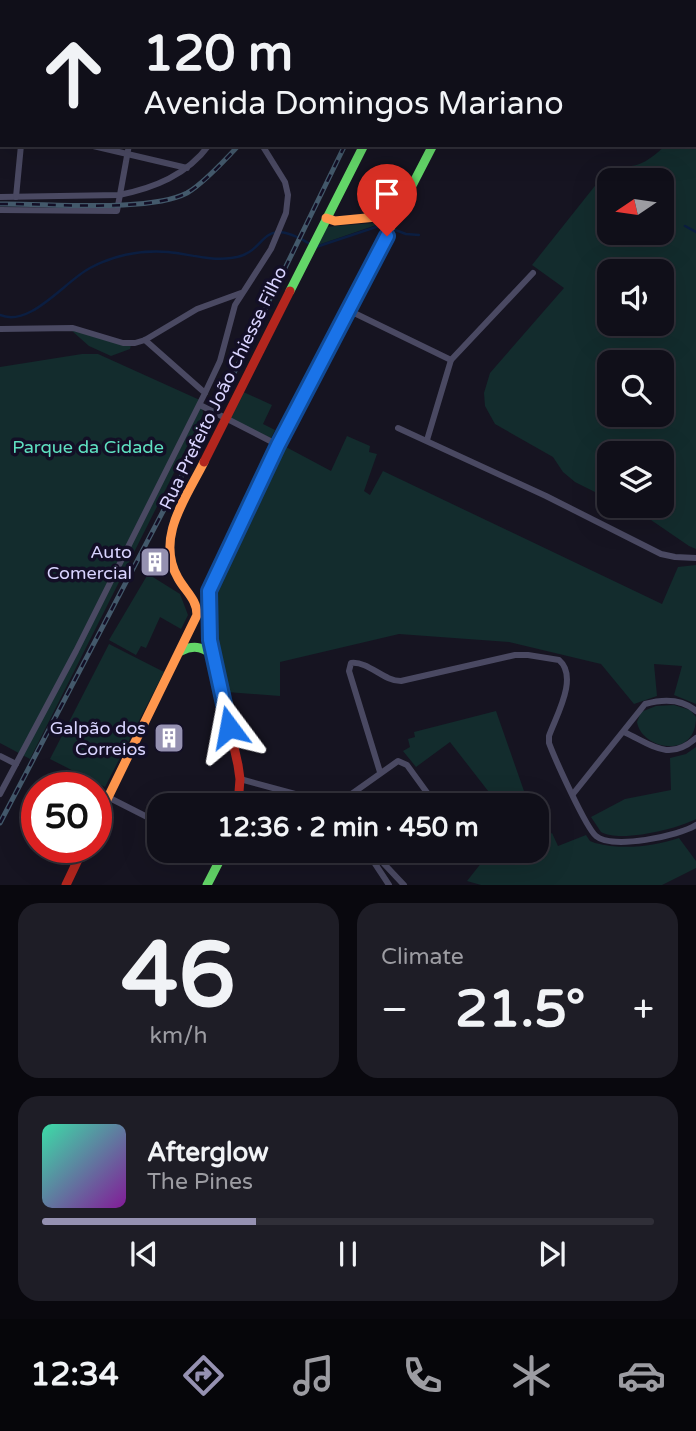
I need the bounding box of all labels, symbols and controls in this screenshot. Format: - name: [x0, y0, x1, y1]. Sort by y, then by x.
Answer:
- text: 120 m: [143, 25, 293, 84]
- icon: ahead: [28, 28, 119, 119]
- text: Avenida Domingos Mariano: [143, 85, 564, 123]
- pin: [357, 164, 417, 236]
- north arrow: [597, 168, 674, 245]
- map controls: [597, 168, 674, 518]
- icon: arrive: [368, 175, 406, 213]
- button: sound: [597, 259, 674, 336]
- street label: Rua Prefeito João Chiesse Filho: [154, 263, 292, 513]
- button: search: [597, 350, 674, 427]
- park label: Parque da Cidade: [12, 436, 164, 458]
- button: layers: [597, 441, 674, 518]
- place label: Auto Comercial: [47, 541, 132, 584]
- building icon: Auto Comercial: [138, 545, 172, 579]
- position arrow: [192, 690, 266, 764]
- place label: Galpão dos Correios: [50, 717, 146, 760]
- building icon: Galpão dos Correios: [152, 721, 186, 755]
- speed limit sign: 50: [21, 772, 112, 863]
- text: 12:36 · 2 min · 450 m: [217, 812, 479, 843]
- text: 46: [121, 921, 236, 1031]
- text: Climate: [381, 943, 464, 971]
- text: 21.5°: [455, 978, 585, 1041]
- text: −: [381, 987, 408, 1033]
- text: +: [633, 987, 654, 1033]
- text: km/h: [150, 1022, 207, 1050]
- text: Afterglow: [147, 1137, 269, 1168]
- text: The Pines: [147, 1168, 253, 1196]
- icon: previous: [125, 1235, 163, 1273]
- icon: pause: [329, 1235, 367, 1273]
- icon: next: [533, 1235, 571, 1273]
- icon: directions: [179, 1351, 228, 1400]
- icon: music: [289, 1351, 338, 1400]
- icon: phone: [398, 1351, 447, 1400]
- icon: climate: [507, 1351, 556, 1400]
- icon: car: [617, 1351, 666, 1400]
- text: 12:34: [30, 1356, 119, 1394]

